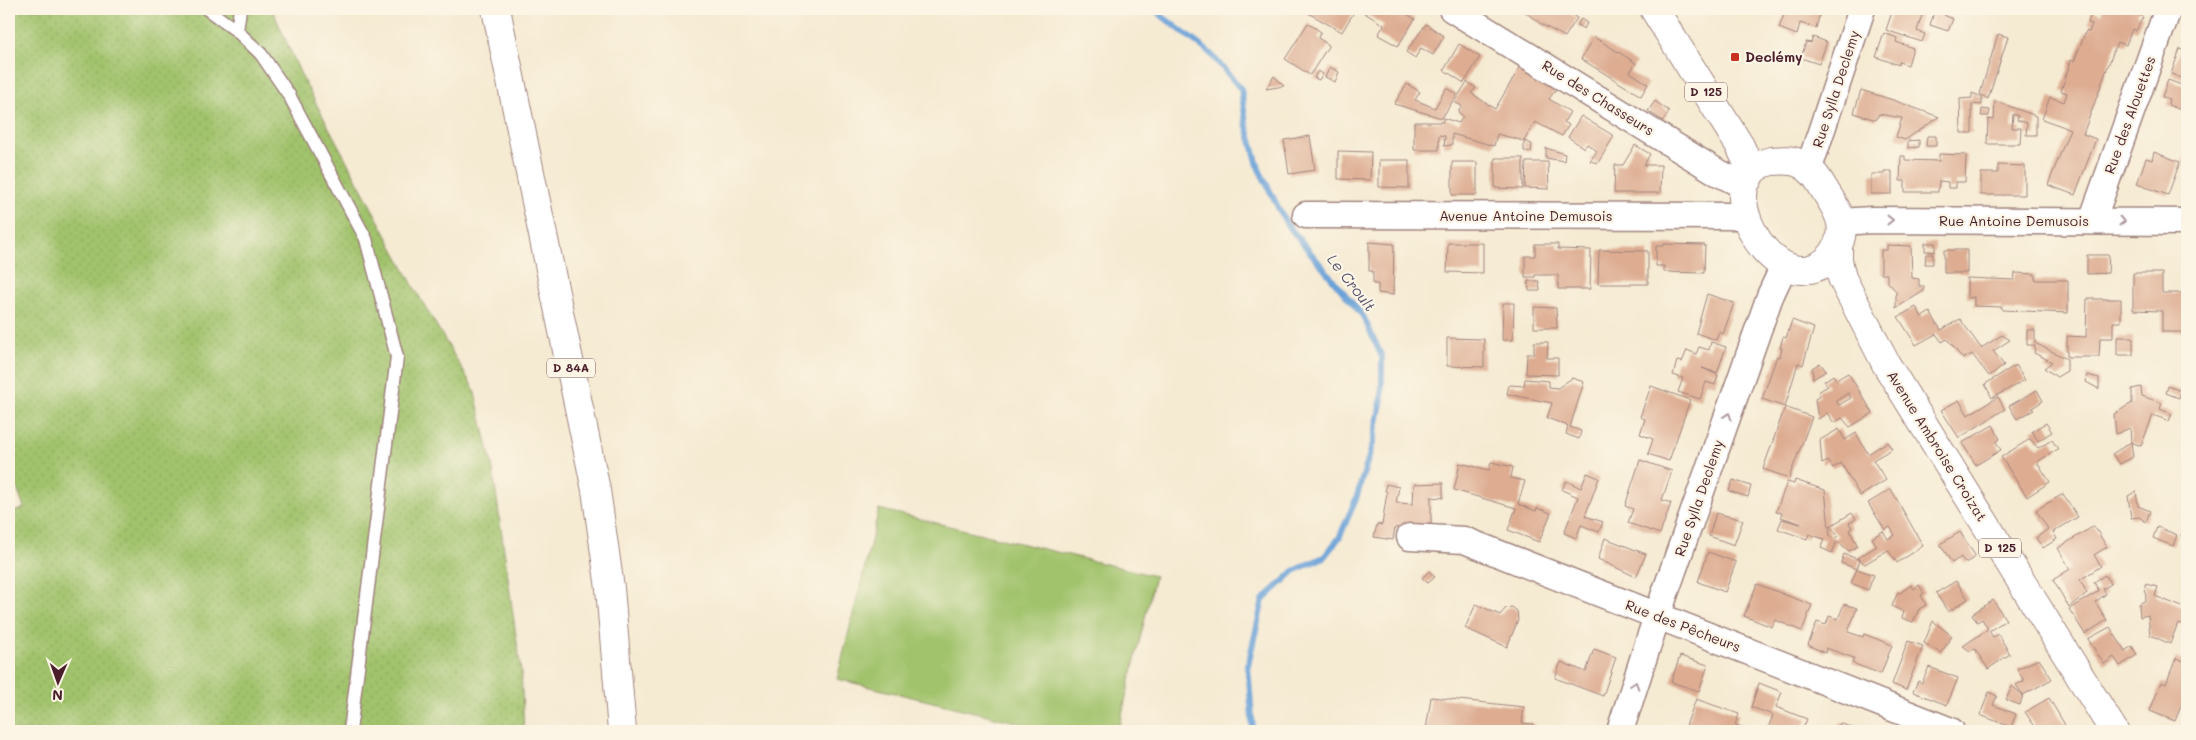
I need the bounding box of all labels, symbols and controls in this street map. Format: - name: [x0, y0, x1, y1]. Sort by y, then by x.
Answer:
- street label: Rue Sylla Declemy: [1808, 28, 1863, 150]
- place label: Declémy: [1745, 47, 1803, 66]
- marker: Declémy: [1729, 51, 1741, 63]
- street label: Rue des Alouettes: [2099, 53, 2160, 176]
- street label: Rue des Chasseurs: [1539, 55, 1658, 140]
- road number: D 125: [1685, 82, 1727, 101]
- street label: Avenue Antoine Demusois: [1439, 206, 1613, 225]
- street label: Rue Antoine Demusois: [1939, 211, 2089, 230]
- one-way arrow: [1886, 215, 1894, 225]
- one-way arrow: [2119, 216, 2127, 226]
- water label: Le Croult: [1323, 250, 1381, 315]
- road number: D 84A: [547, 358, 595, 378]
- street label: Avenue Ambroise Croizat: [1883, 367, 1992, 525]
- one-way arrow: [1722, 412, 1732, 420]
- street label: Rue Sylla Declemy: [1670, 437, 1727, 559]
- road number: D 125: [1979, 538, 2021, 558]
- street label: Rue des Pêcheurs: [1623, 595, 1744, 656]
- north arrow: [32, 658, 82, 708]
- one-way arrow: [1629, 681, 1639, 690]
- text: N: [52, 686, 63, 705]

